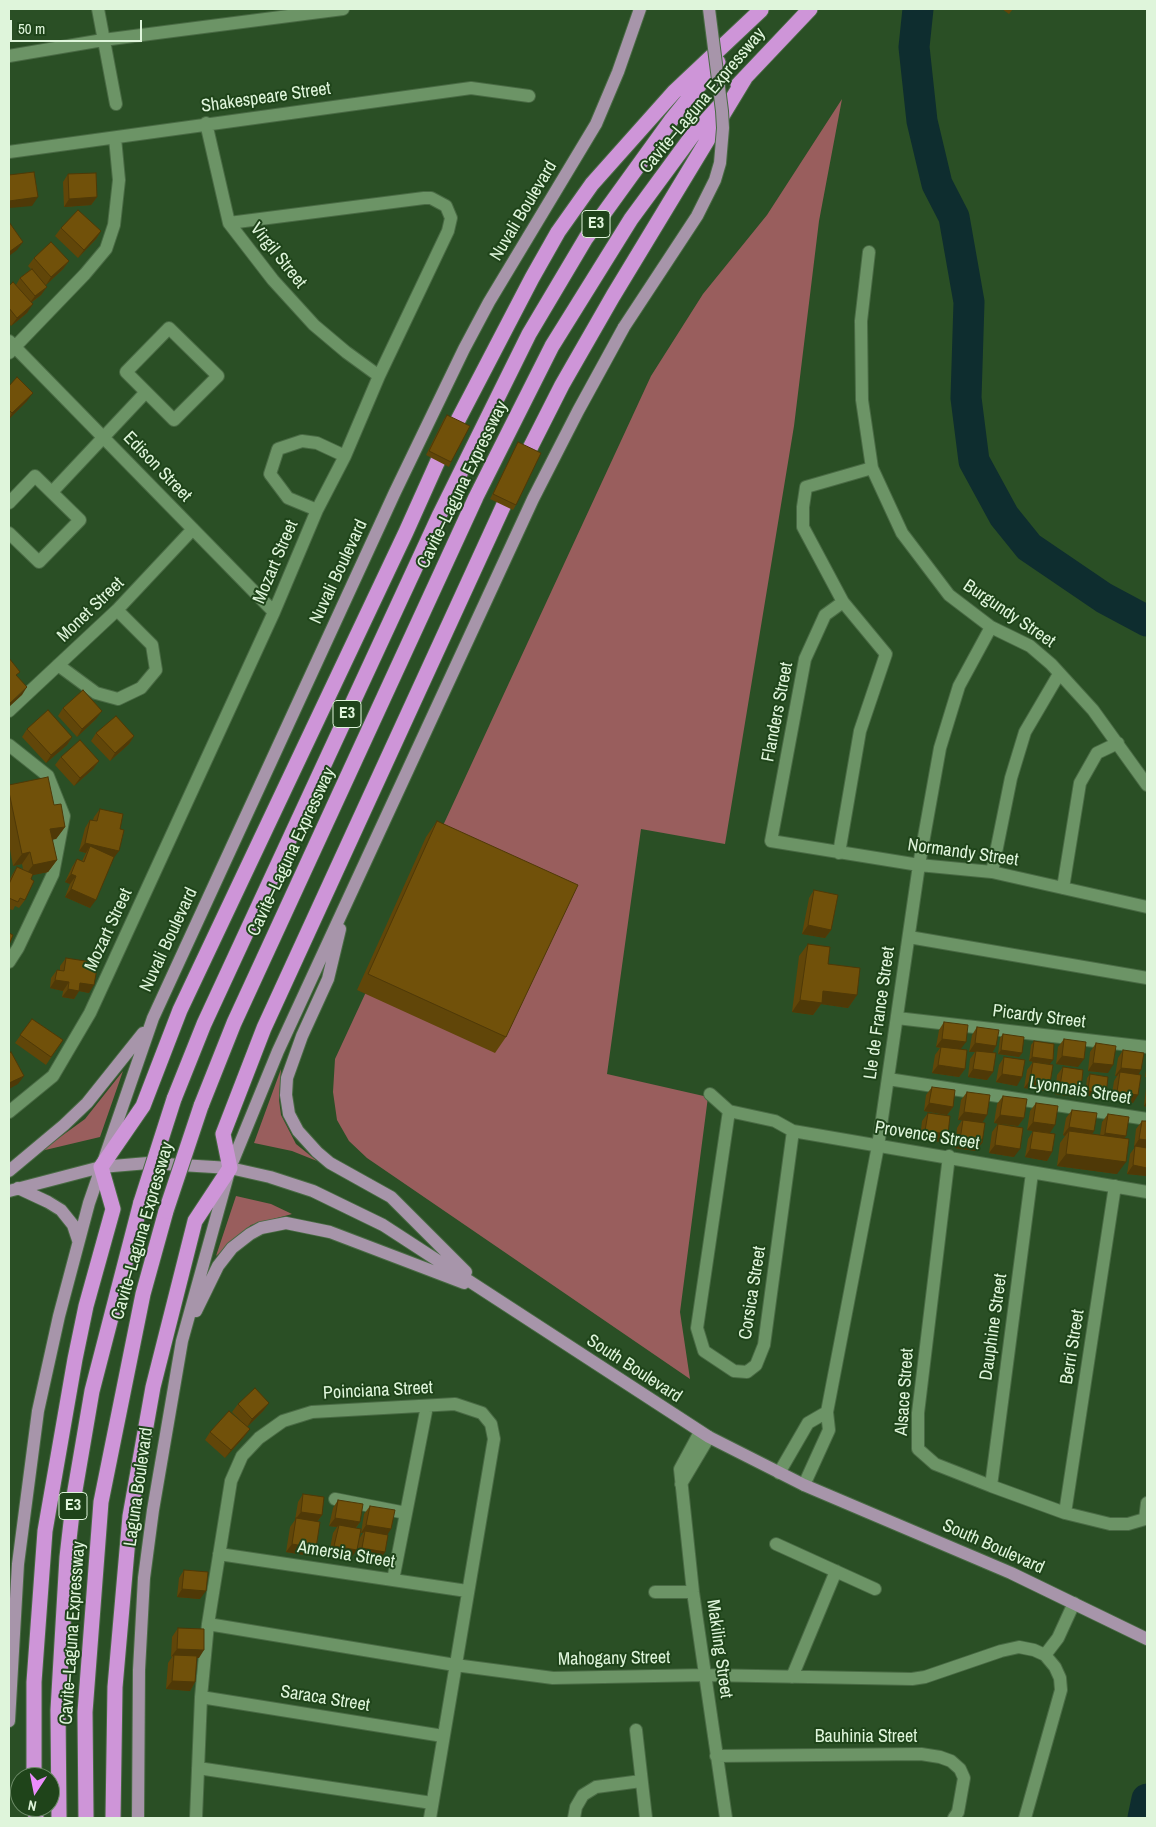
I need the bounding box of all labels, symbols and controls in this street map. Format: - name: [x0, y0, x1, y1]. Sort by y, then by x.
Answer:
- scale bar: [12, 10, 145, 42]
- text: 50 m: [18, 18, 45, 39]
- street label: Cavite–Laguna Expressway: [636, 24, 770, 178]
- street label: Shakespeare Street: [200, 78, 332, 118]
- street label: Nuvali Boulevard: [486, 157, 562, 265]
- road number: E3: [582, 210, 610, 238]
- street label: Virgil Street: [245, 219, 311, 293]
- street label: Cavite–Laguna Expressway: [413, 398, 513, 572]
- street label: Edison Street: [118, 427, 196, 507]
- street label: Mozart Street: [249, 517, 303, 607]
- street label: Nuvali Boulevard: [305, 517, 373, 627]
- street label: Monet Street: [53, 573, 129, 647]
- street label: Burgundy Street: [959, 575, 1059, 653]
- street label: Flanders Street: [758, 660, 798, 764]
- road number: E3: [333, 701, 361, 728]
- street label: Cavite–Laguna Expressway: [243, 764, 341, 940]
- street label: Normandy Street: [906, 835, 1020, 871]
- street label: Mozart Street: [80, 885, 138, 975]
- street label: Nuvali Boulevard: [135, 885, 203, 995]
- street label: Lle de France Street: [860, 945, 900, 1081]
- street label: Picardy Street: [991, 1001, 1087, 1033]
- street label: Lyonnais Street: [1028, 1072, 1132, 1110]
- street label: Provence Street: [873, 1117, 981, 1155]
- street label: Cavite–Laguna Expressway: [107, 1140, 179, 1322]
- street label: Corsica Street: [735, 1245, 771, 1341]
- street label: Dauphine Street: [976, 1272, 1012, 1382]
- street label: Berri Street: [1056, 1308, 1090, 1386]
- street label: South Boulevard: [582, 1330, 686, 1408]
- street label: Alsace Street: [891, 1347, 919, 1437]
- street label: Poinciana Street: [323, 1377, 433, 1405]
- street label: Laguna Boulevard: [120, 1426, 158, 1548]
- road number: E3: [59, 1492, 87, 1520]
- street label: South Boulevard: [939, 1515, 1047, 1579]
- street label: Amersia Street: [296, 1537, 396, 1573]
- street label: Cavite–Laguna Expressway: [56, 1541, 90, 1725]
- street label: Makiling Street: [701, 1598, 737, 1700]
- street label: Mahogany Street: [558, 1647, 670, 1671]
- street label: Saraca Street: [279, 1681, 371, 1717]
- street label: Bauhinia Street: [815, 1726, 917, 1748]
- north arrow: [10, 1767, 60, 1817]
- text: N: [27, 1796, 38, 1815]

